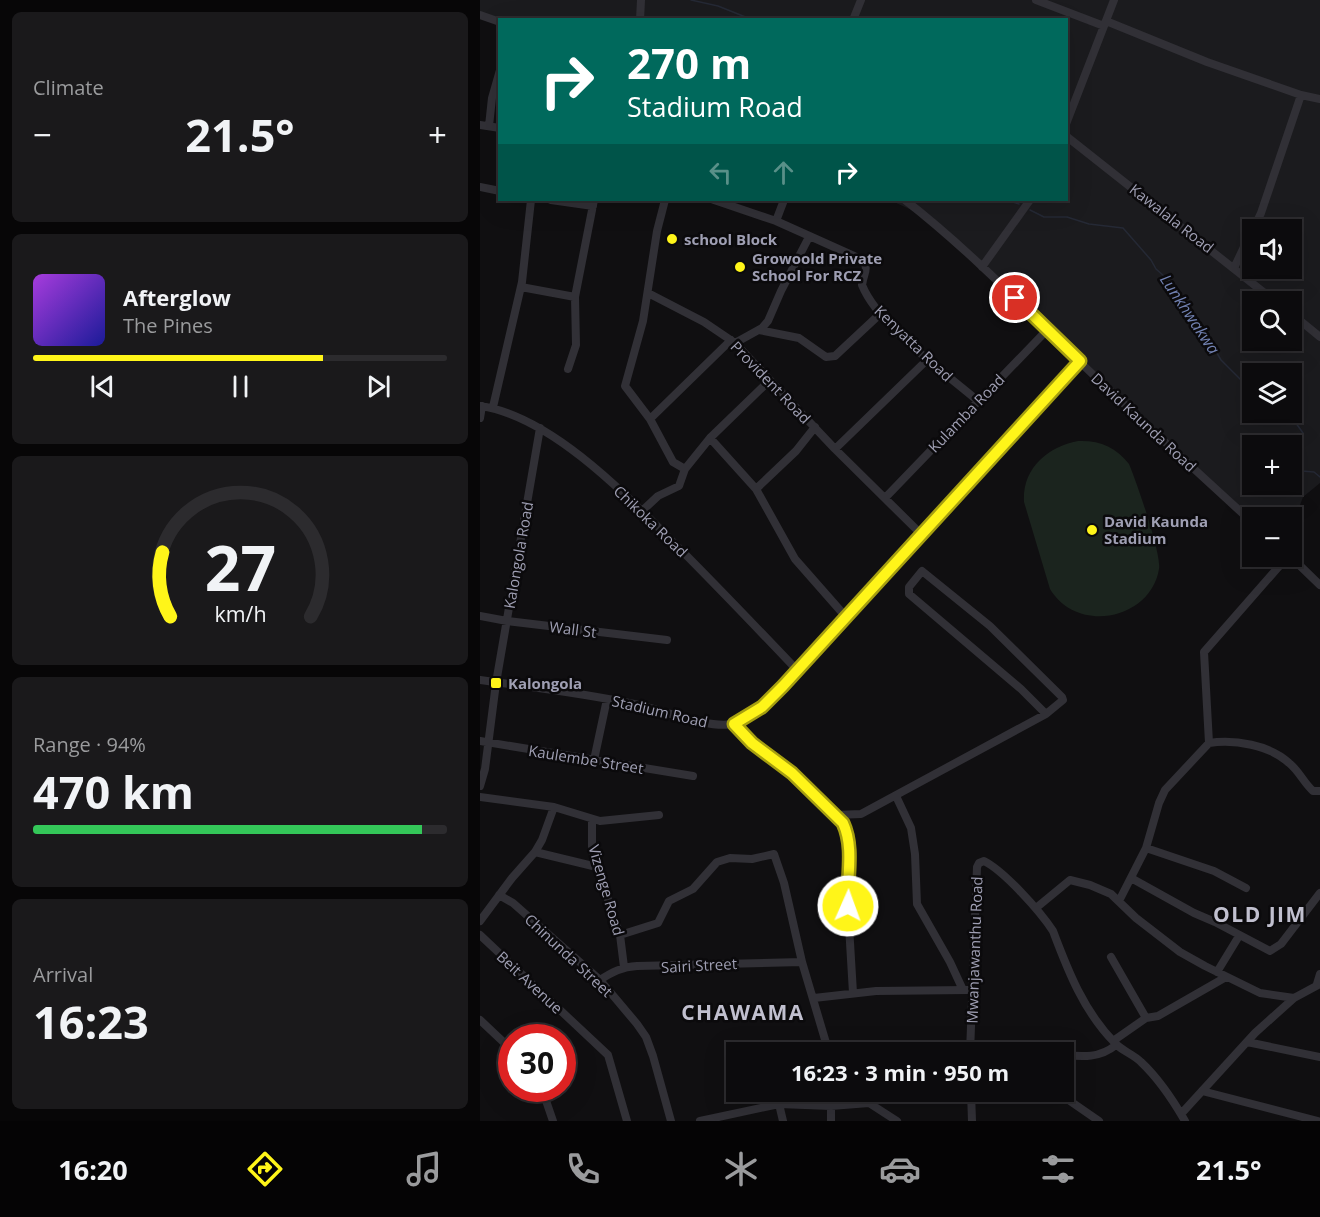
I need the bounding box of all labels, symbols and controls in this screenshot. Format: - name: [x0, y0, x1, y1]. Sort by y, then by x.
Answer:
- text: 270 m: [627, 34, 751, 91]
- icon: right: [528, 42, 606, 120]
- text: Climate: [33, 74, 104, 101]
- text: Stadium Road: [627, 88, 803, 125]
- text: 21.5°: [185, 104, 295, 165]
- text: −: [33, 112, 52, 157]
- text: +: [428, 112, 447, 157]
- icon: left: [704, 156, 737, 189]
- icon: ahead: [767, 156, 800, 189]
- icon: right: [830, 156, 863, 189]
- street label: Kawalala Road: [1126, 179, 1218, 257]
- map controls: [1242, 219, 1302, 567]
- button: sound: [1242, 219, 1302, 279]
- place label: school Block: [684, 229, 778, 249]
- marker: school Block: [665, 232, 679, 246]
- place label: Growoold Private School For RCZ: [752, 248, 882, 285]
- marker: Growoold Private School For RCZ: [733, 260, 747, 274]
- water label: Lunkhwakwa: [1155, 270, 1225, 358]
- pin: [989, 272, 1040, 323]
- icon: arrive: [998, 281, 1031, 314]
- text: Afterglow: [123, 282, 231, 312]
- button: search: [1242, 291, 1302, 351]
- street label: Kenyatta Road: [871, 301, 957, 385]
- text: The Pines: [123, 312, 213, 339]
- street label: Provident Road: [727, 336, 815, 428]
- button: layers: [1242, 363, 1302, 423]
- street label: David Kaunda Road: [1087, 368, 1201, 476]
- icon: previous: [86, 370, 119, 403]
- icon: pause: [224, 370, 257, 403]
- icon: next: [362, 370, 395, 403]
- street label: Kulamba Road: [924, 370, 1008, 456]
- button: +: [1242, 435, 1302, 495]
- street label: Chikoka Road: [610, 481, 692, 561]
- street label: Kalongola Road: [499, 500, 537, 610]
- button: −: [1242, 507, 1302, 567]
- place label: David Kaunda Stadium: [1104, 511, 1208, 548]
- marker: David Kaunda Stadium: [1085, 523, 1099, 537]
- text: 27: [204, 525, 276, 610]
- text: km/h: [214, 600, 266, 629]
- street label: Wall St: [548, 616, 598, 642]
- place label: Kalongola: [508, 673, 582, 693]
- marker: Kalongola: [489, 676, 503, 690]
- street label: Stadium Road: [610, 690, 710, 732]
- text: Range · 94%: [33, 731, 146, 758]
- street label: Kaulembe Street: [527, 740, 645, 778]
- text: 470 km: [33, 761, 194, 822]
- street label: Vizenge Road: [584, 842, 630, 938]
- position arrow: [816, 874, 880, 938]
- street label: Mwanjawanthu Road: [961, 876, 987, 1024]
- district label: OLD JIM: [1213, 900, 1307, 928]
- street label: Chinunda Street: [521, 909, 617, 1001]
- street label: Beit Avenue: [493, 946, 567, 1018]
- street label: Sairi Street: [660, 953, 738, 977]
- text: Arrival: [33, 961, 93, 988]
- text: 16:23: [33, 991, 149, 1052]
- district label: CHAWAMA: [681, 998, 805, 1026]
- speed limit sign: 30: [498, 1024, 576, 1102]
- text: 16:23 · 3 min · 950 m: [791, 1057, 1009, 1087]
- icon: directions: [244, 1148, 286, 1190]
- icon: music: [403, 1148, 445, 1190]
- icon: phone: [562, 1148, 604, 1190]
- icon: climate: [720, 1148, 762, 1190]
- icon: car: [879, 1148, 921, 1190]
- icon: filters: [1037, 1148, 1079, 1190]
- text: 16:20: [58, 1151, 128, 1188]
- text: 21.5°: [1196, 1151, 1262, 1188]

